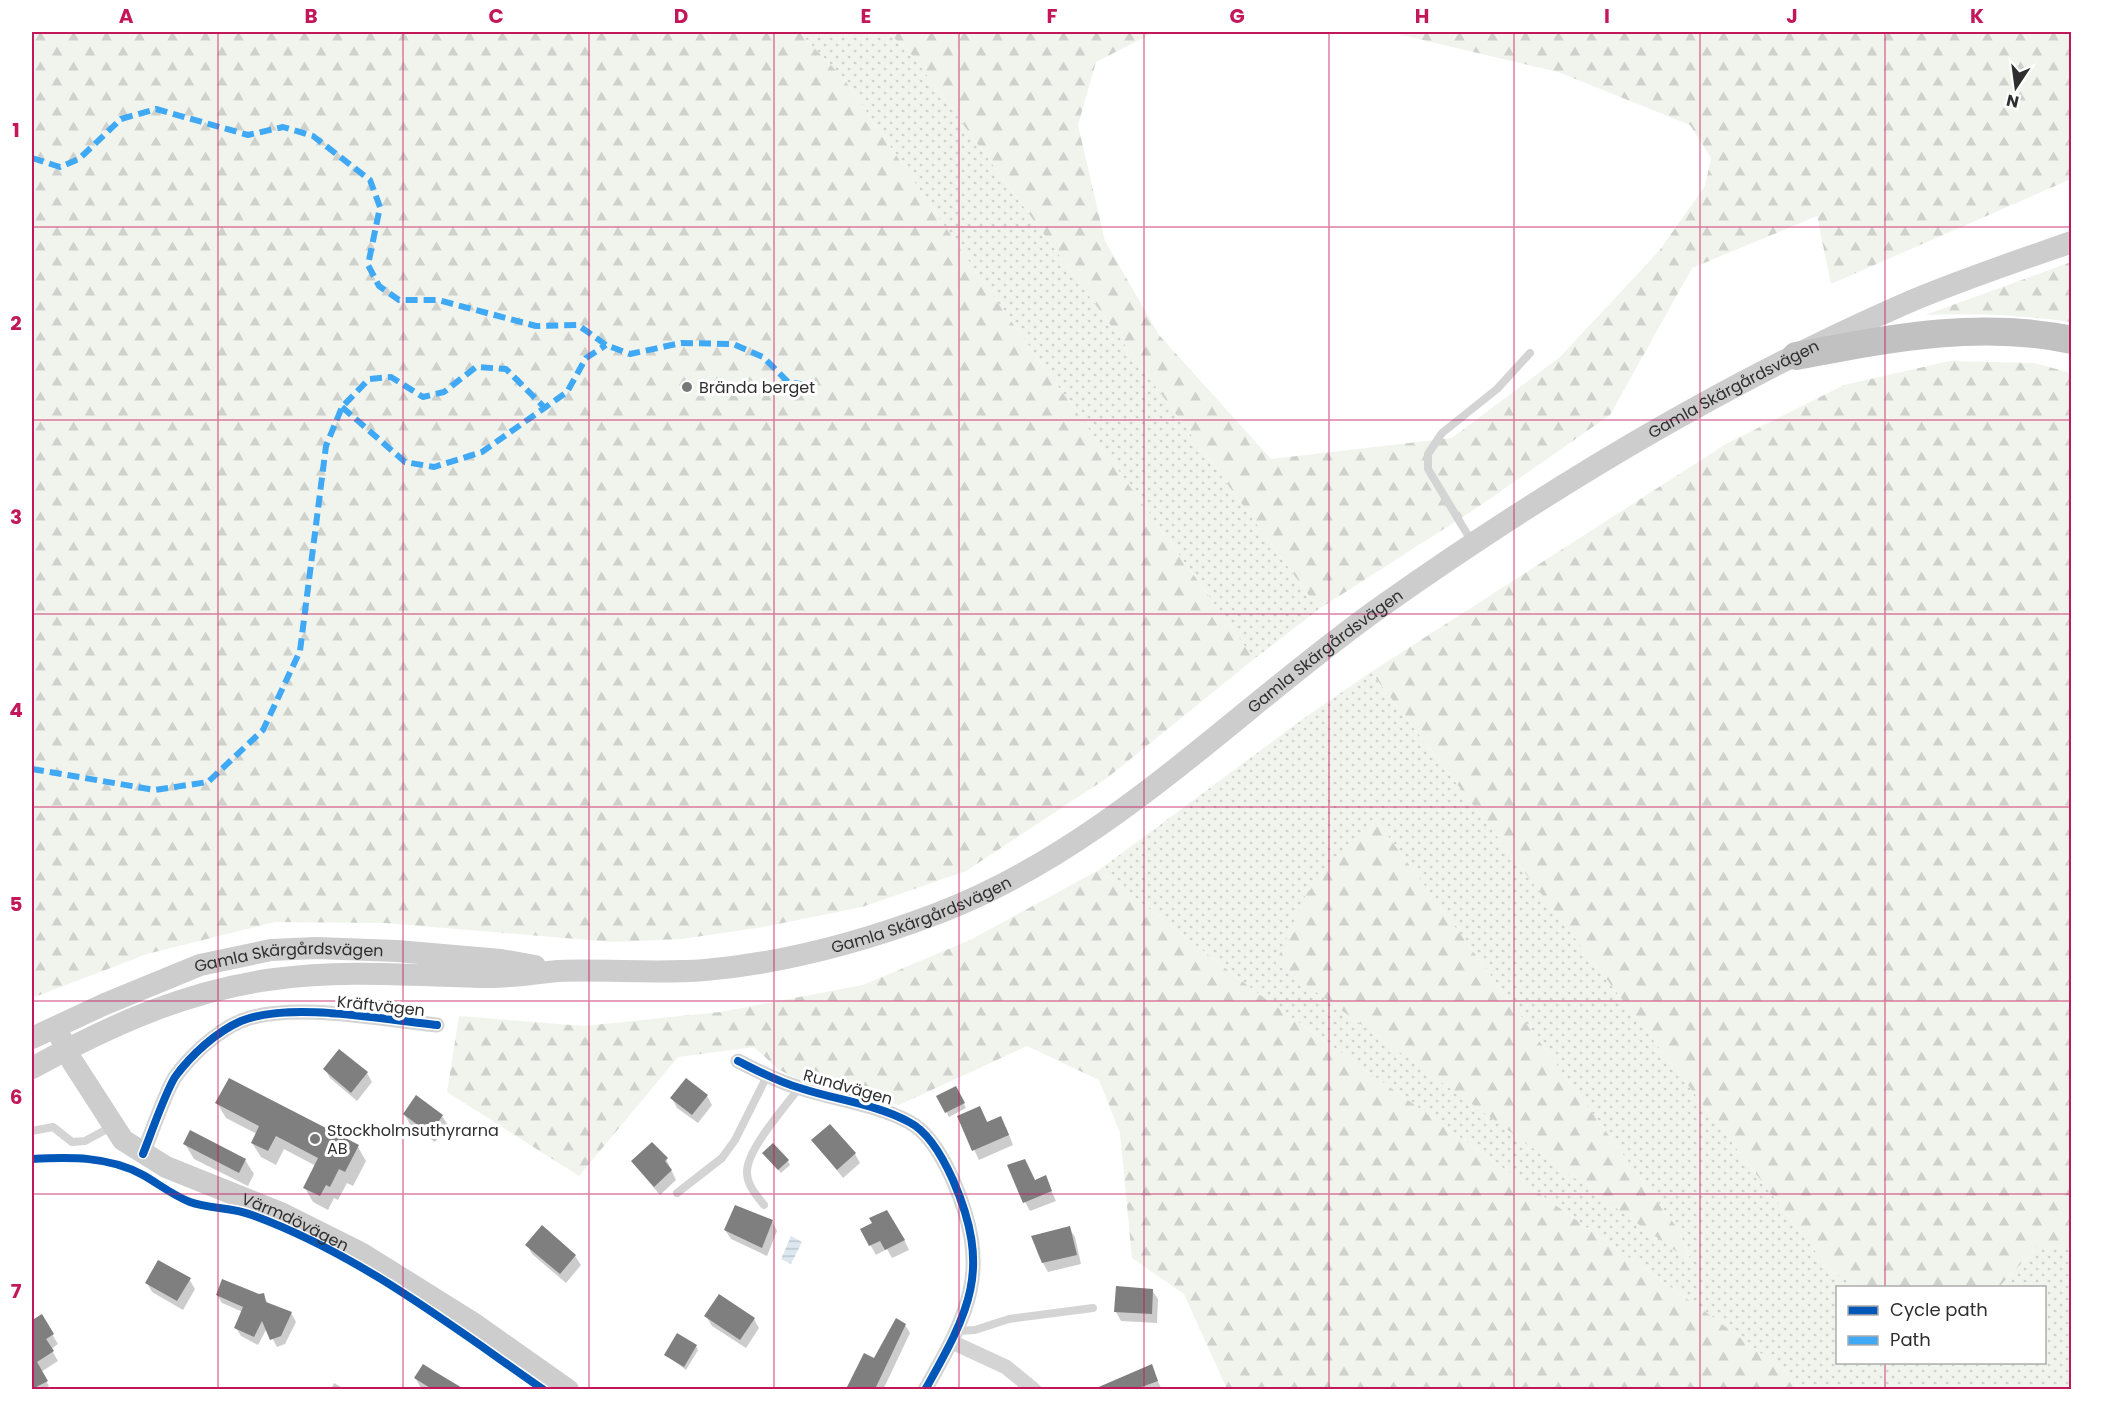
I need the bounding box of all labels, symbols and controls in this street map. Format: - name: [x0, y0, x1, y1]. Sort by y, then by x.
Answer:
- text: A: [119, 2, 134, 30]
- text: B: [304, 2, 318, 30]
- text: C: [488, 2, 504, 30]
- text: D: [674, 2, 688, 30]
- text: E: [861, 2, 871, 30]
- text: F: [1047, 2, 1058, 30]
- text: G: [1229, 2, 1245, 30]
- text: H: [1415, 2, 1429, 30]
- text: I: [1604, 2, 1610, 30]
- text: J: [1786, 2, 1798, 30]
- text: K: [1970, 2, 1984, 30]
- north arrow: [1986, 57, 2046, 117]
- text: N: [2004, 89, 2021, 114]
- text: 1: [12, 116, 20, 144]
- text: 2: [10, 309, 22, 337]
- street label: Gamla Skärgårdsvägen: [1643, 334, 1823, 444]
- place label: Brända berget: [699, 376, 815, 399]
- marker: Brända berget: [680, 380, 694, 394]
- text: 3: [10, 503, 22, 531]
- street label: Gamla Skärgårdsvägen: [1242, 583, 1407, 718]
- text: 4: [9, 696, 23, 724]
- street label: Gamla Skärgårdsvägen: [829, 870, 1015, 959]
- text: 5: [10, 890, 23, 918]
- street label: Gamla Skärgårdsvägen: [192, 936, 384, 977]
- street label: Kräftvägen: [336, 990, 426, 1022]
- street label: Rundvägen: [801, 1063, 895, 1111]
- text: 6: [10, 1083, 22, 1111]
- place label: Stockholmsuthyrarna AB: [327, 1119, 499, 1160]
- marker: Stockholmsuthyrarna AB: [308, 1132, 322, 1146]
- street label: Värmdövägen: [238, 1187, 353, 1257]
- text: 7: [11, 1277, 22, 1305]
- legend: [1836, 1286, 2046, 1364]
- text: Cycle path: [1890, 1297, 1988, 1322]
- text: Path: [1890, 1327, 1931, 1352]

